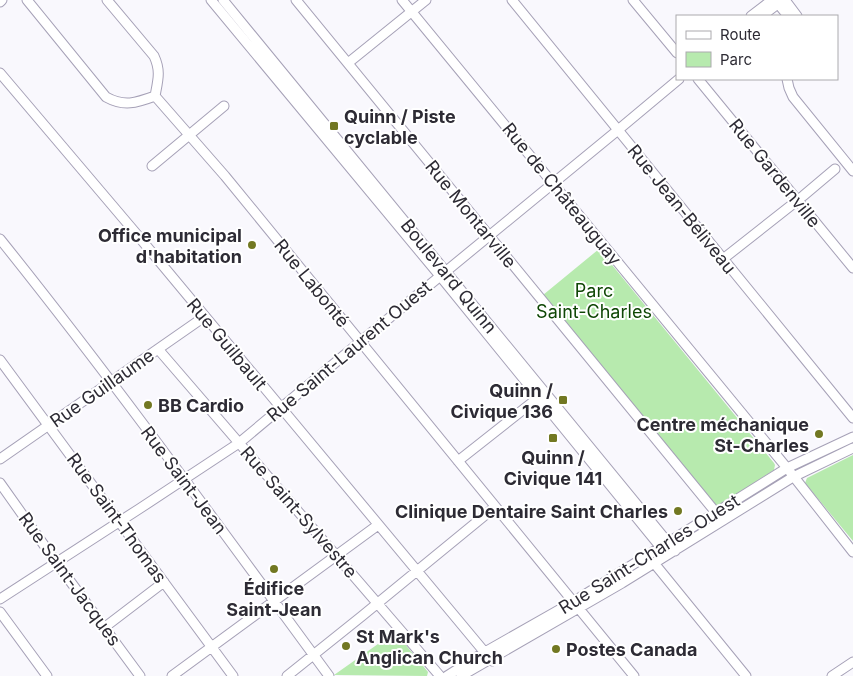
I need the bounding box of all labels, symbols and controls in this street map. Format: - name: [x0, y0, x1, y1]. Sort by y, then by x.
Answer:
- legend: [676, 15, 838, 80]
- text: Route: [720, 25, 761, 44]
- text: Parc: [720, 50, 752, 69]
- place label: Quinn / Piste cyclable: [344, 106, 456, 148]
- street label: Rue Gardenville: [725, 115, 825, 231]
- street label: Rue de Châteauguay: [498, 119, 626, 269]
- marker: Quinn / Piste cyclable: [328, 120, 340, 132]
- street label: Rue Jean-Béliveau: [624, 140, 740, 278]
- street label: Rue Montarville: [421, 156, 521, 272]
- street label: Boulevard Quinn: [397, 215, 501, 337]
- place label: Office municipal d'habitation: [98, 225, 242, 267]
- street label: Rue Labonté: [270, 235, 354, 331]
- marker: Office municipal d'habitation: [246, 239, 258, 251]
- street label: Rue Saint-Laurent Ouest: [263, 276, 436, 426]
- park label: Parc Saint-Charles: [536, 280, 652, 322]
- street label: Rue Guilbault: [183, 294, 271, 394]
- street label: Rue Guillaume: [46, 344, 158, 432]
- place label: Quinn / Civique 136: [451, 380, 553, 422]
- marker: Quinn / Civique 136: [557, 394, 569, 406]
- place label: BB Cardio: [158, 395, 244, 416]
- marker: BB Cardio: [142, 399, 154, 411]
- place label: Centre méchanique St-Charles: [637, 414, 809, 456]
- street label: Rue Saint-Jean: [137, 422, 231, 538]
- marker: Centre méchanique St-Charles: [813, 428, 825, 440]
- marker: Quinn / Civique 141: [547, 432, 559, 444]
- street label: Rue Saint-Sylvestre: [236, 442, 362, 582]
- place label: Quinn / Civique 141: [504, 447, 602, 489]
- street label: Rue Saint-Thomas: [63, 449, 171, 587]
- street label: Rue Saint-Charles Ouest: [555, 490, 743, 618]
- place label: Clinique Dentaire Saint Charles: [395, 501, 668, 522]
- marker: Clinique Dentaire Saint Charles: [672, 505, 684, 517]
- street label: Rue Saint-Jacques: [15, 508, 125, 650]
- marker: Édifice Saint-Jean: [268, 563, 280, 575]
- place label: Édifice Saint-Jean: [226, 578, 322, 620]
- place label: St Mark's Anglican Church: [356, 626, 503, 668]
- place label: Postes Canada: [566, 639, 697, 660]
- marker: St Mark's Anglican Church: [340, 640, 352, 652]
- marker: Postes Canada: [550, 643, 562, 655]

